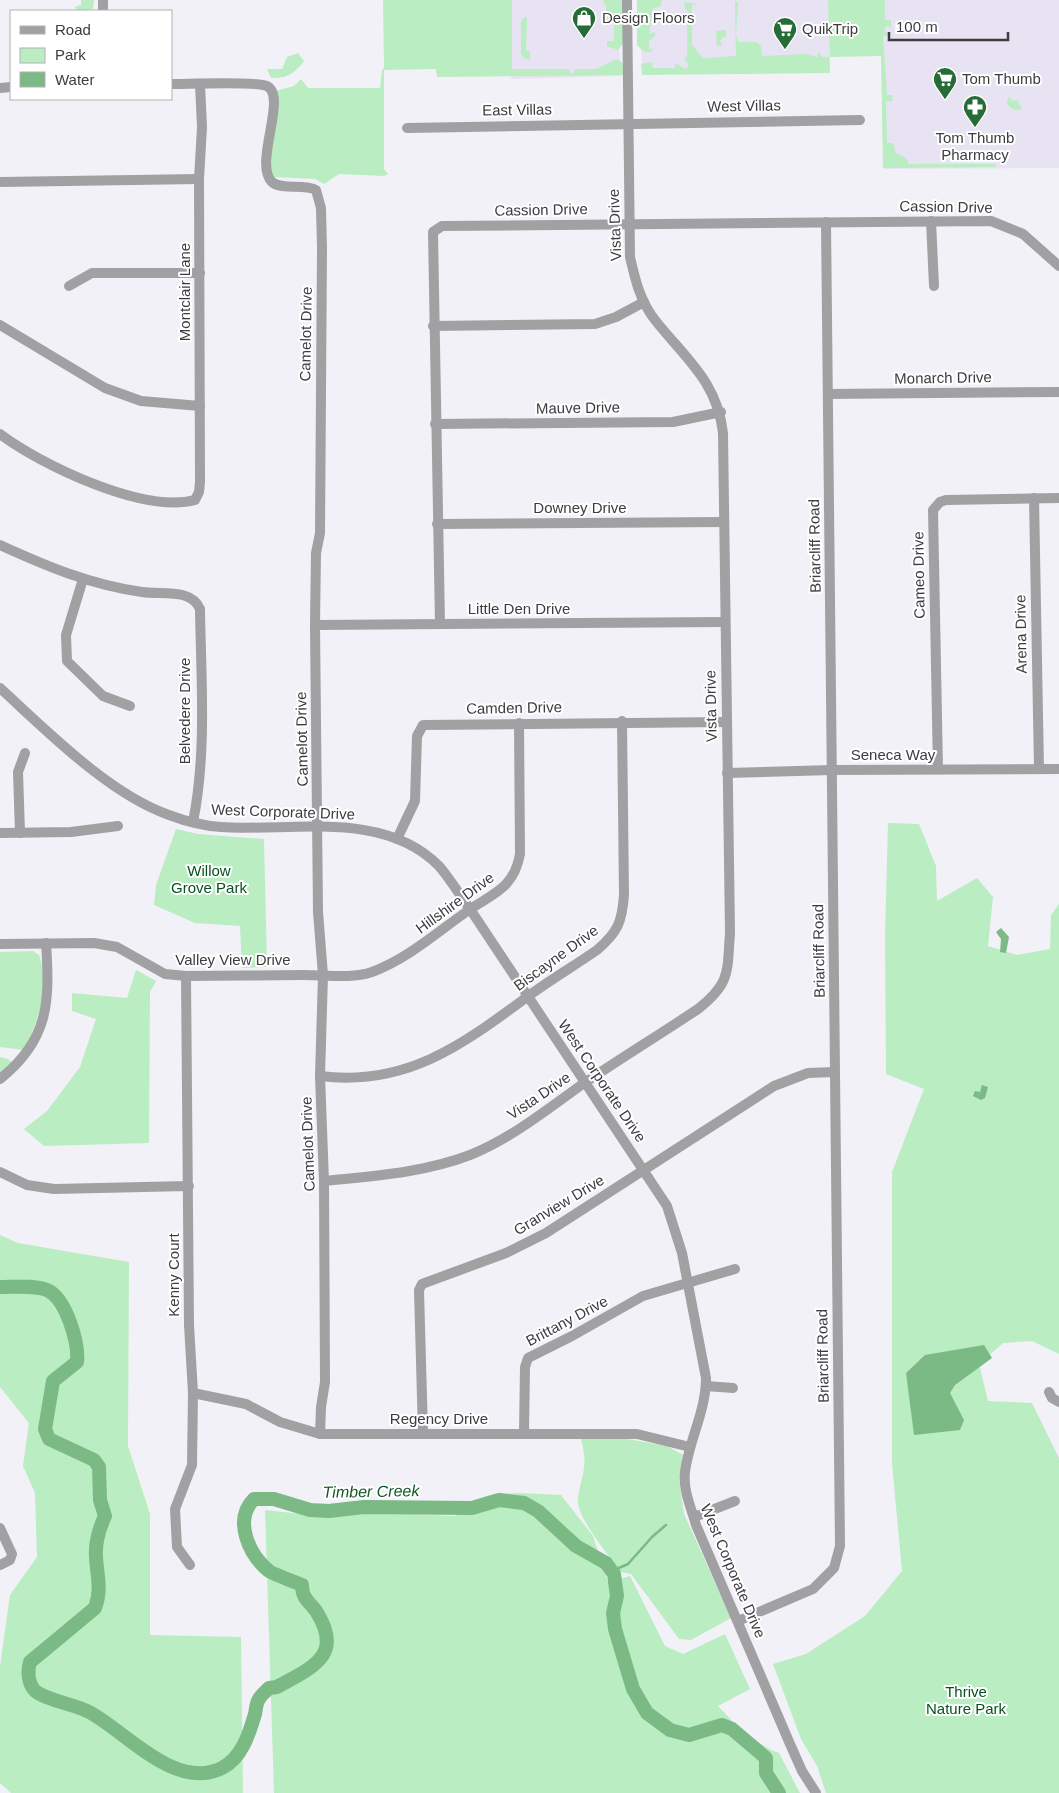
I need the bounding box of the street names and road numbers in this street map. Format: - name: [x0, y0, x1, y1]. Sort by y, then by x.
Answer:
- street label: West Villas: [707, 96, 781, 115]
- street label: East Villas: [482, 100, 552, 119]
- street label: Vista Drive: [605, 189, 624, 261]
- street label: Cassion Drive: [899, 197, 993, 216]
- street label: Cassion Drive: [494, 200, 588, 219]
- street label: Montclair Lane: [176, 243, 193, 341]
- street label: Camelot Drive: [296, 286, 315, 382]
- street label: Monarch Drive: [894, 368, 992, 387]
- street label: Mauve Drive: [536, 398, 620, 417]
- street label: Downey Drive: [533, 499, 627, 516]
- street label: Briarcliff Road: [805, 499, 824, 593]
- street label: Cameo Drive: [909, 531, 928, 619]
- street label: Arena Drive: [1011, 594, 1030, 674]
- street label: Little Den Drive: [468, 600, 570, 617]
- street label: Belvedere Drive: [176, 658, 193, 764]
- street label: Vista Drive: [701, 670, 720, 742]
- street label: Camelot Drive: [292, 691, 311, 787]
- street label: Camden Drive: [466, 698, 562, 717]
- street label: Seneca Way: [851, 746, 936, 763]
- street label: West Corporate Drive: [211, 800, 355, 823]
- street label: Hillshire Drive: [412, 869, 497, 937]
- street label: Briarcliff Road: [809, 904, 828, 998]
- street label: Biscayne Drive: [510, 921, 601, 994]
- street label: Valley View Drive: [175, 951, 291, 968]
- street label: West Corporate Drive: [555, 1016, 650, 1145]
- street label: Vista Drive: [504, 1068, 573, 1123]
- street label: Camelot Drive: [297, 1096, 318, 1192]
- street label: Granview Drive: [510, 1171, 607, 1238]
- street label: Kenny Court: [165, 1232, 182, 1317]
- street label: Brittany Drive: [523, 1292, 611, 1349]
- street label: Briarcliff Road: [813, 1309, 832, 1403]
- street label: Regency Drive: [390, 1410, 488, 1427]
- street label: West Corporate Drive: [698, 1501, 769, 1640]

